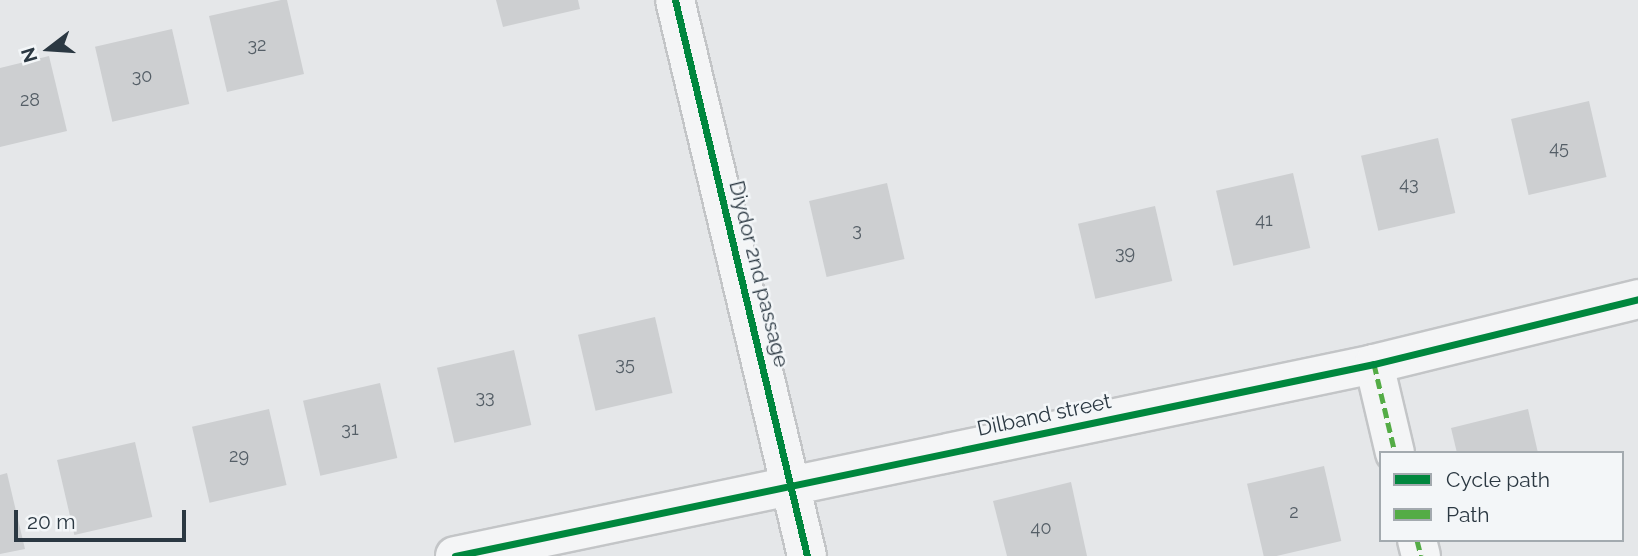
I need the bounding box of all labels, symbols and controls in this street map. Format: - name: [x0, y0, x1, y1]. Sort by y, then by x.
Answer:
- north arrow: [14, 14, 84, 84]
- house number: 32: [248, 34, 266, 56]
- text: N: [16, 45, 42, 65]
- house number: 30: [132, 65, 152, 87]
- house number: 28: [20, 89, 40, 111]
- house number: 45: [1549, 137, 1569, 159]
- house number: 43: [1399, 173, 1419, 195]
- street label: Diydor 2nd passage: [724, 178, 794, 370]
- house number: 41: [1255, 209, 1273, 231]
- house number: 3: [852, 219, 862, 241]
- house number: 39: [1115, 242, 1135, 264]
- house number: 35: [615, 353, 635, 375]
- house number: 33: [475, 386, 495, 408]
- street label: Dilband street: [975, 389, 1113, 441]
- house number: 31: [341, 418, 359, 440]
- house number: 29: [229, 445, 249, 467]
- legend: [1379, 451, 1624, 542]
- text: Cycle path: [1446, 467, 1550, 492]
- scale bar: [18, 496, 189, 540]
- house number: 2: [1289, 501, 1299, 523]
- text: Path: [1446, 502, 1490, 527]
- text: 20 m: [27, 509, 75, 534]
- house number: 40: [1031, 517, 1051, 539]

